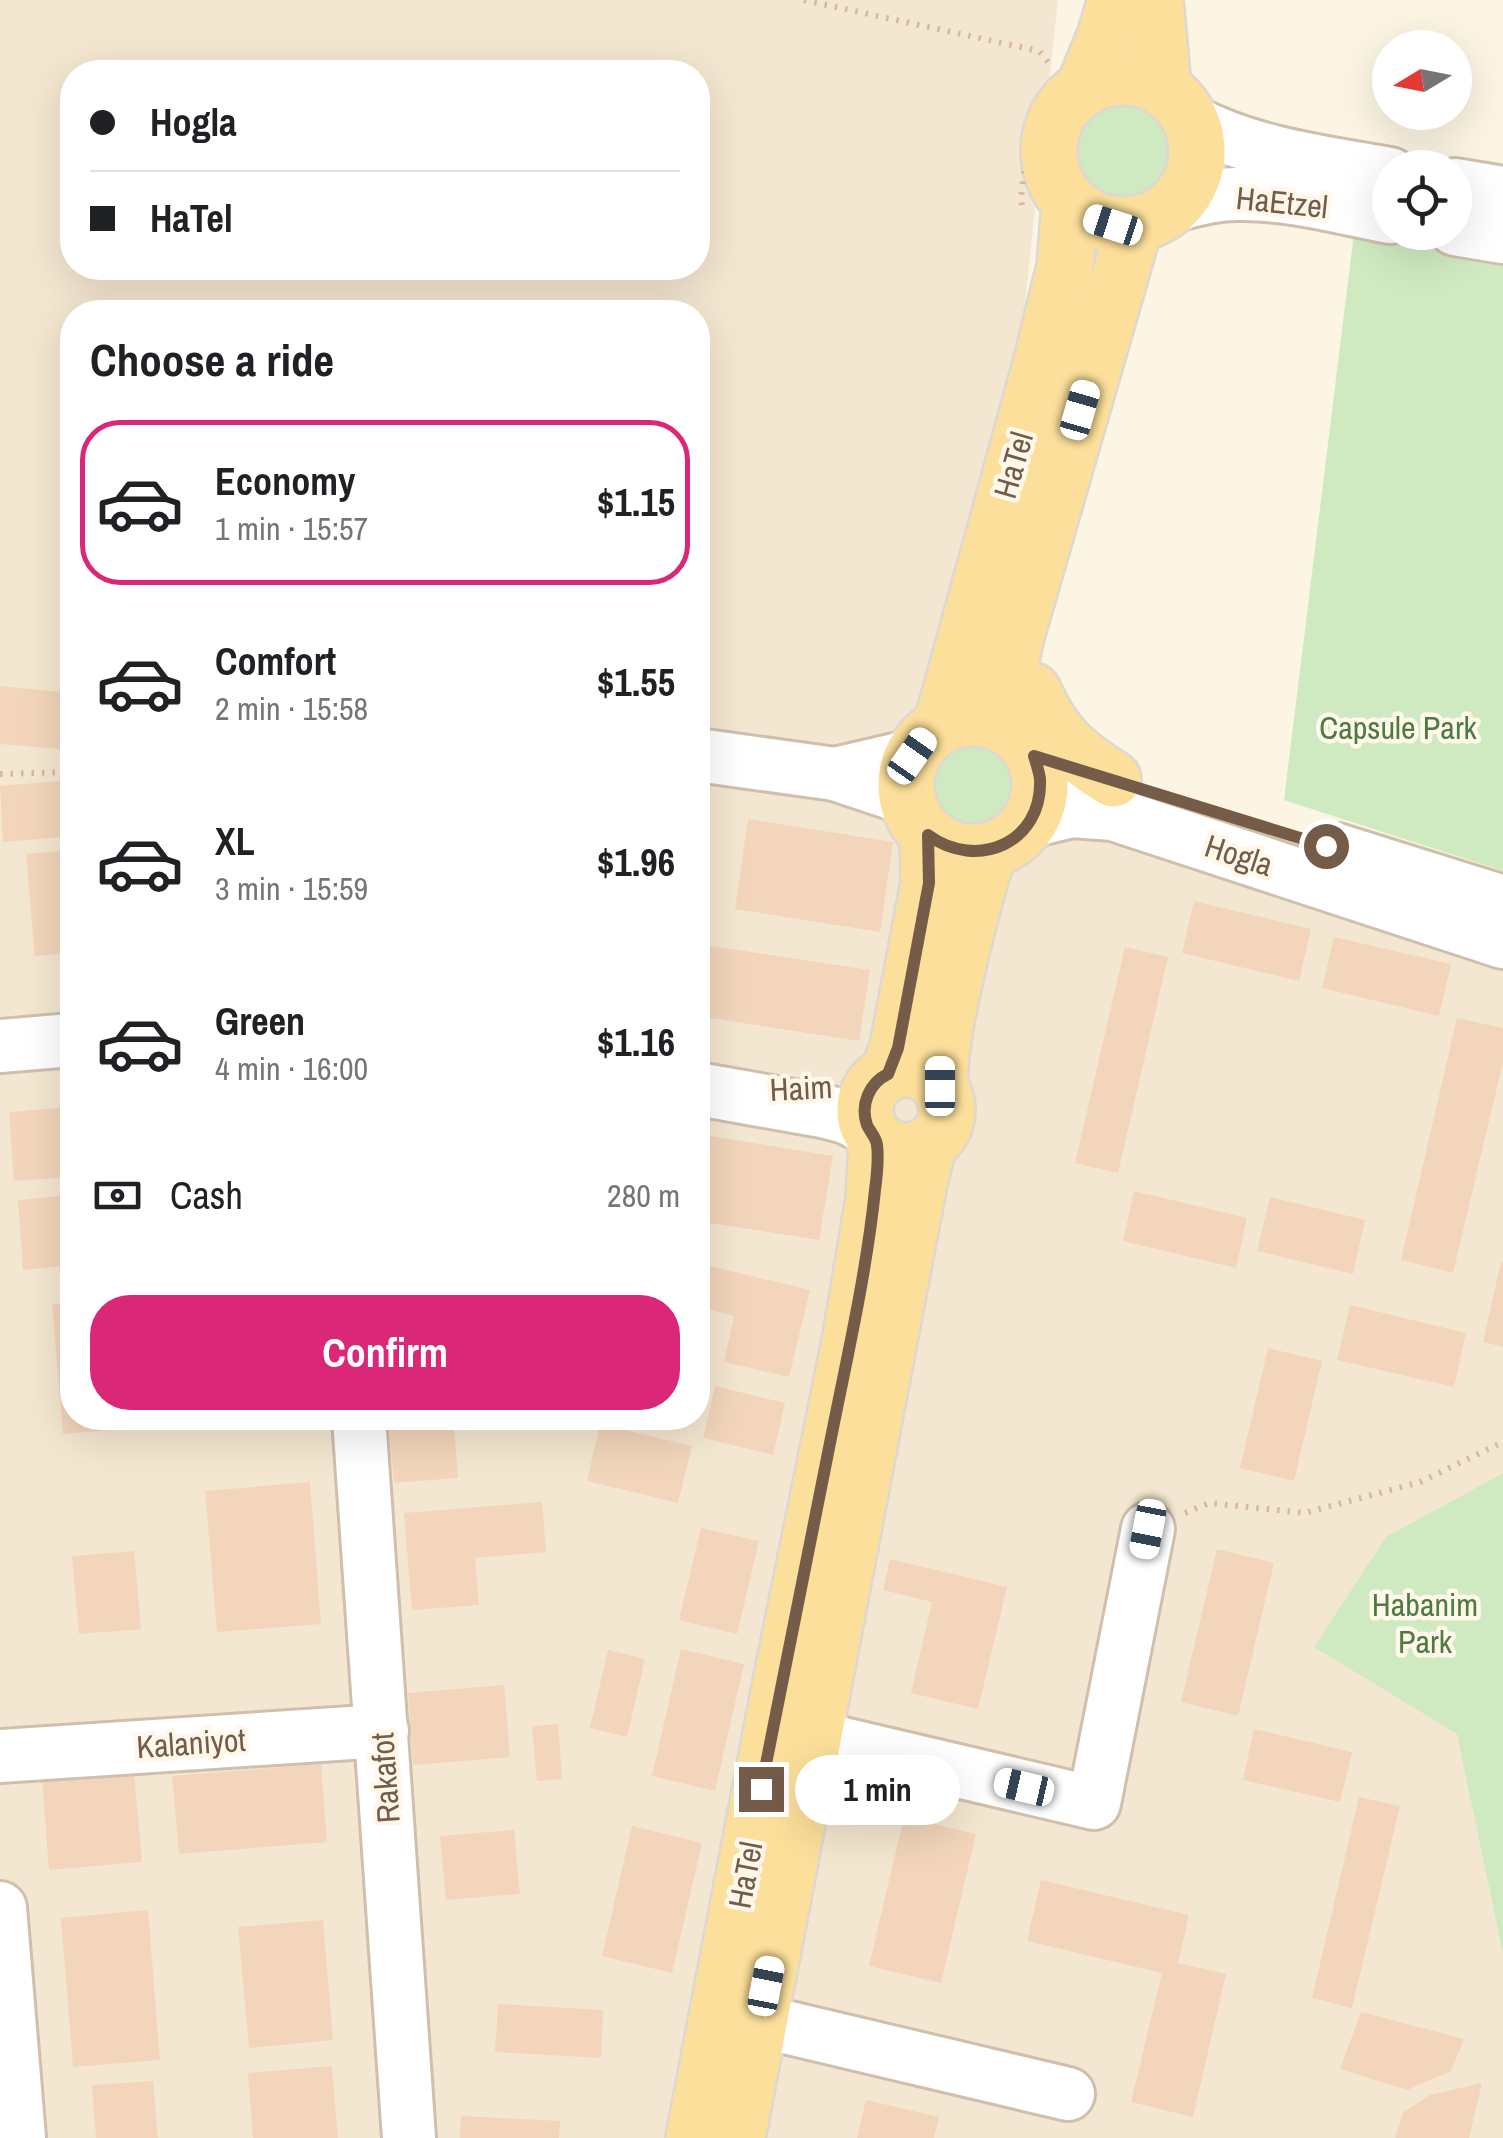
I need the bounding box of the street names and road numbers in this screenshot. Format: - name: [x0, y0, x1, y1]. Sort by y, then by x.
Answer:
- street label: HaEtzel: [1234, 176, 1330, 228]
- street label: HaTel: [983, 427, 1043, 503]
- street label: Hogla: [1200, 824, 1279, 886]
- street label: Haim: [769, 1065, 833, 1111]
- street label: Kalaniyot: [135, 1718, 247, 1768]
- street label: Rakafot: [360, 1731, 410, 1825]
- street label: HaTel: [717, 1838, 773, 1912]

